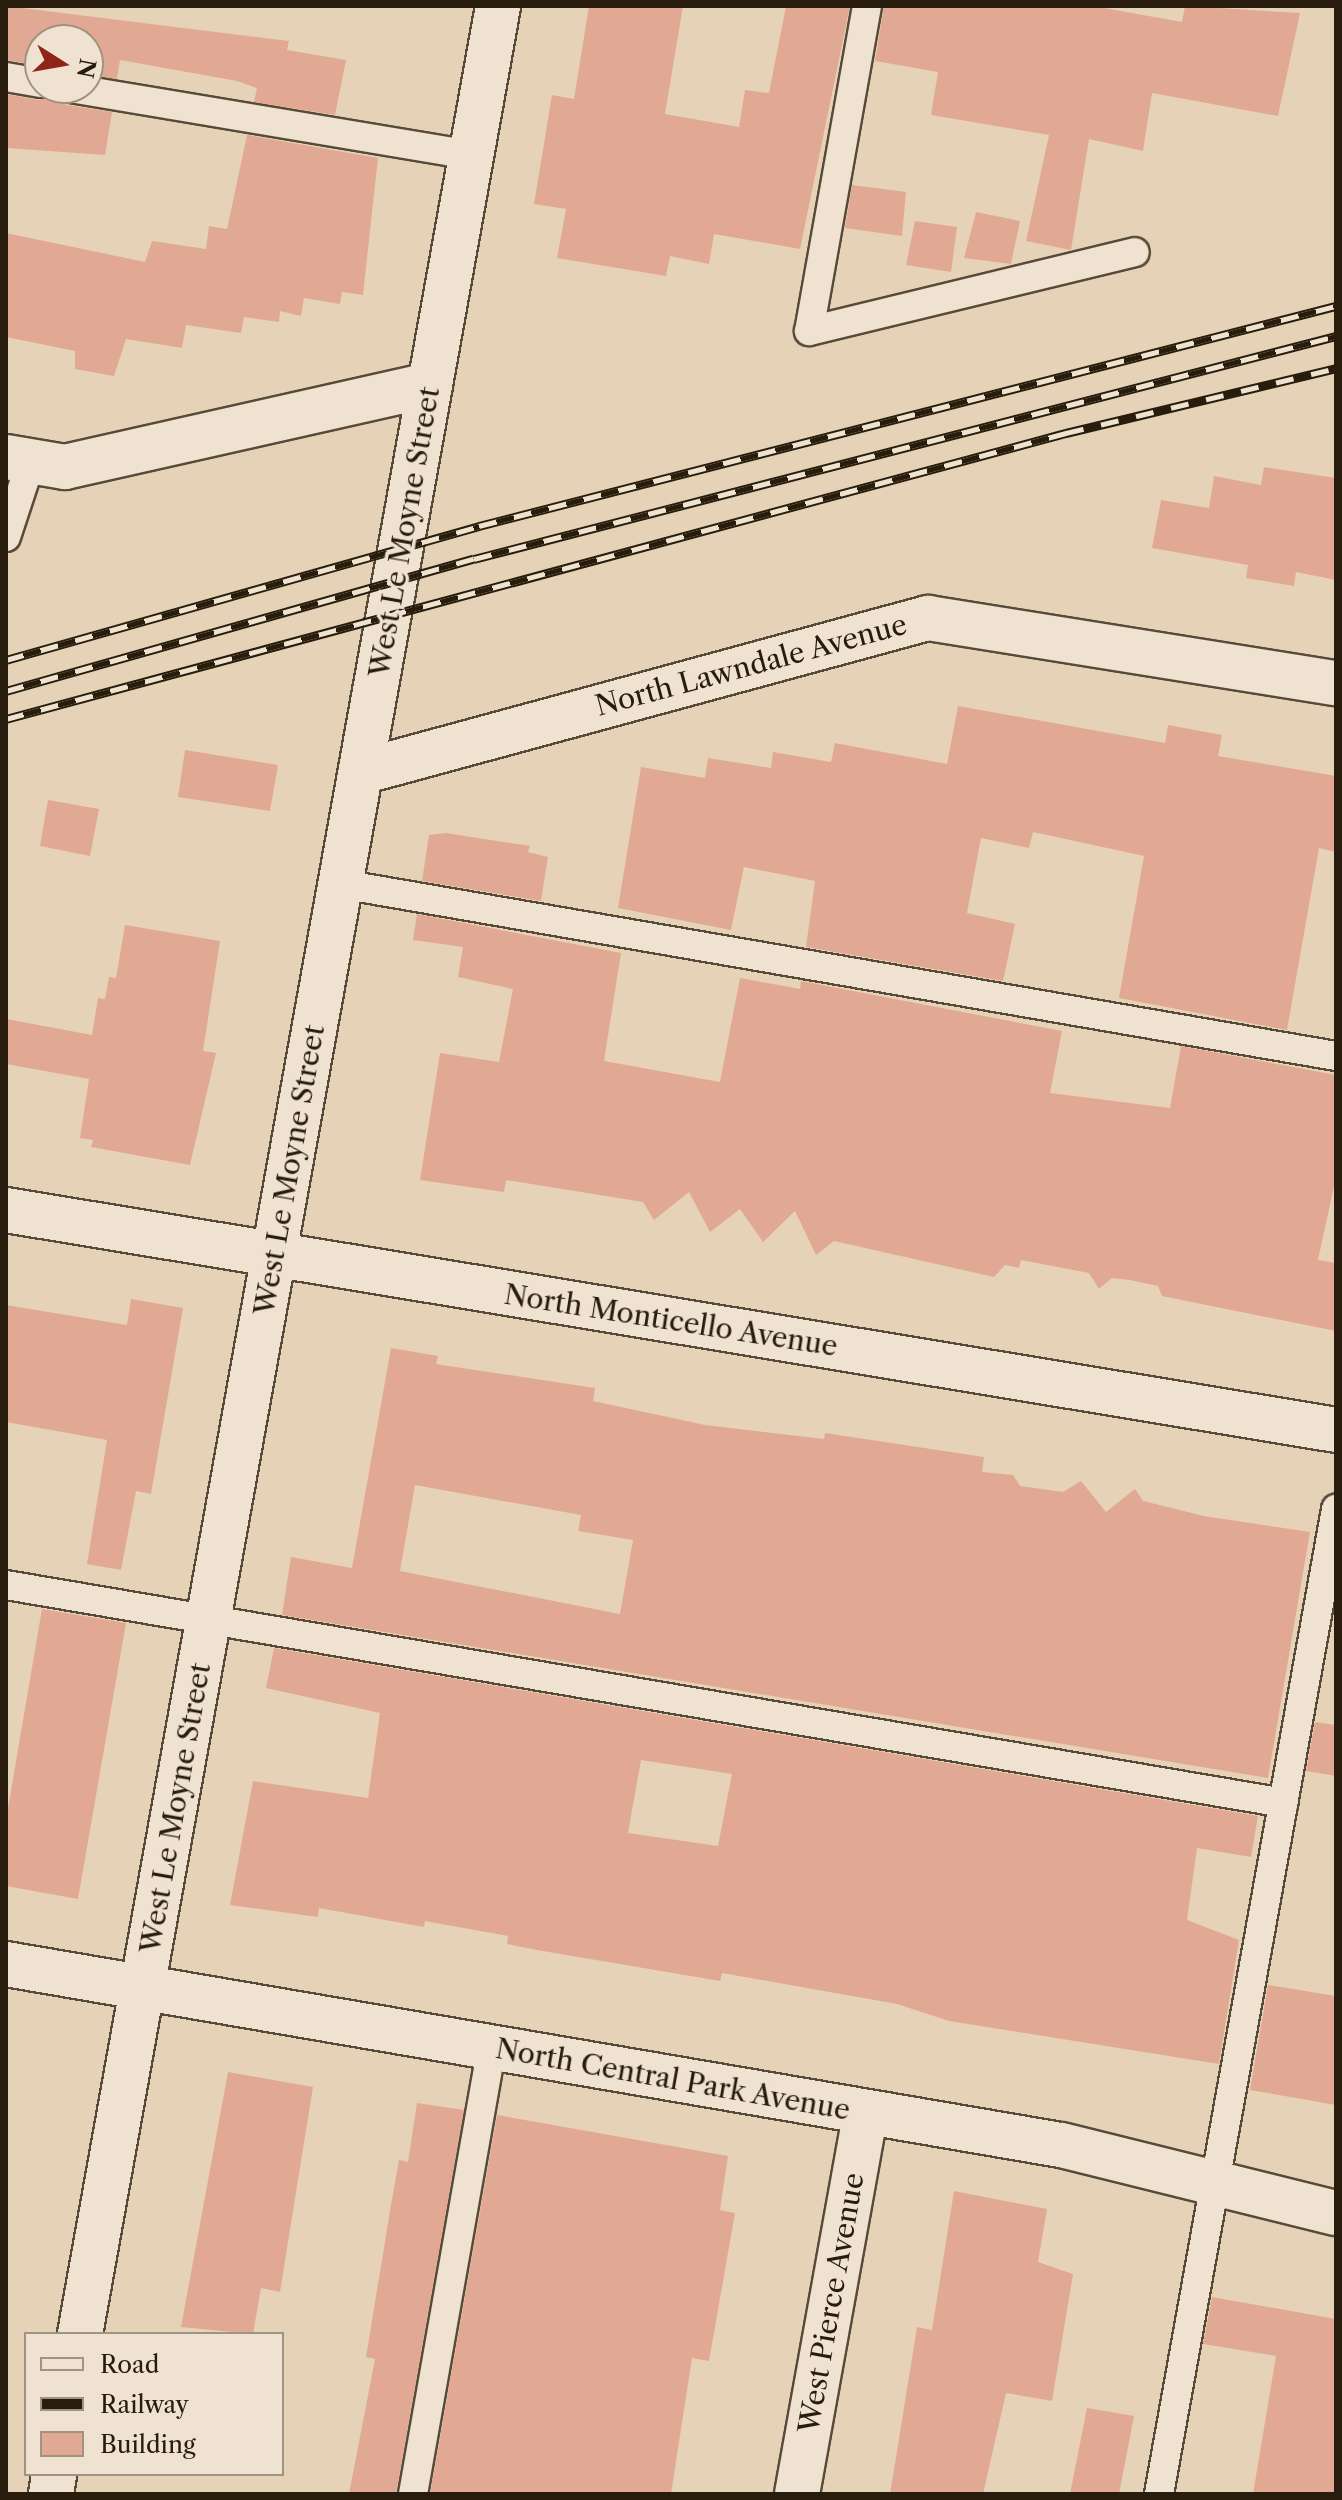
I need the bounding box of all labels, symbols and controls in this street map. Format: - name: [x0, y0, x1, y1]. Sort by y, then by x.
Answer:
- north arrow: [24, 24, 104, 104]
- text: N: [71, 56, 101, 80]
- street label: West Le Moyne Street: [362, 384, 446, 680]
- street label: North Lawndale Avenue: [591, 607, 911, 723]
- street label: West Le Moyne Street: [247, 1022, 331, 1318]
- street label: North Monticello Avenue: [501, 1277, 841, 1363]
- street label: West Le Moyne Street: [133, 1660, 217, 1956]
- street label: North Central Park Avenue: [492, 2031, 854, 2127]
- street label: West Pierce Avenue: [791, 2170, 871, 2436]
- legend: [24, 2332, 284, 2476]
- text: Road: [100, 2350, 159, 2379]
- text: Railway: [100, 2390, 189, 2419]
- text: Building: [100, 2430, 196, 2459]

